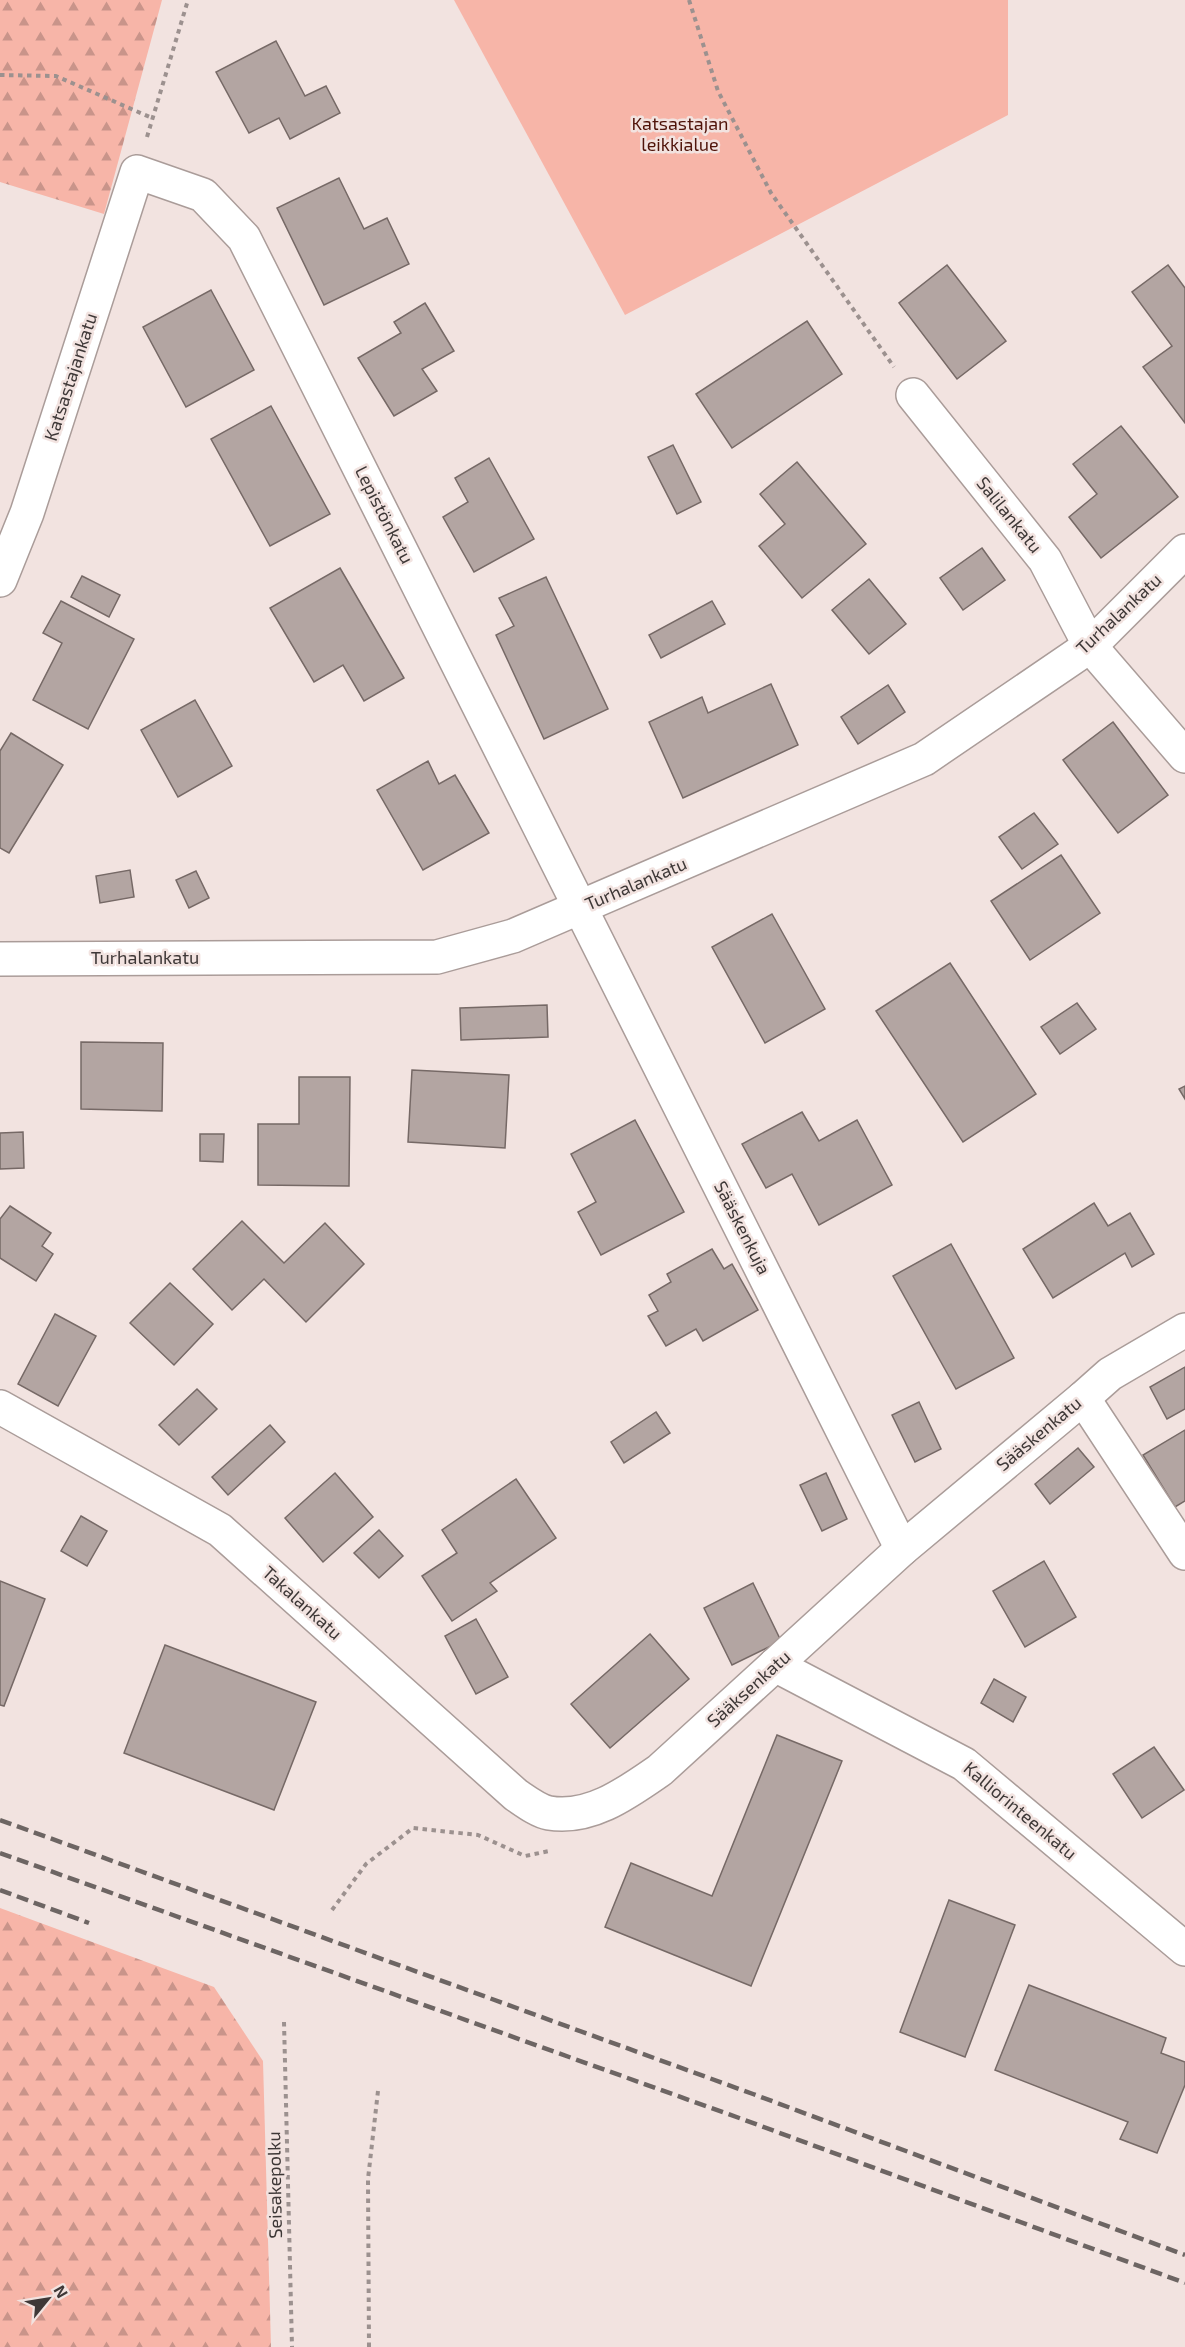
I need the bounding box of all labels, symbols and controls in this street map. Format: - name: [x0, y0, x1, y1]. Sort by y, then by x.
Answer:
- park label: Katsastajan leikkialue: [631, 112, 729, 155]
- street label: Katsastajankatu: [39, 310, 101, 443]
- street label: Lepistönkatu: [351, 462, 419, 567]
- street label: Salilankatu: [972, 472, 1047, 557]
- street label: Turhalankatu: [1071, 568, 1166, 658]
- street label: Turhalankatu: [581, 852, 690, 914]
- street label: Turhalankatu: [91, 946, 199, 968]
- street label: Sääskenkuja: [710, 1177, 776, 1278]
- street label: Sääskenkatu: [991, 1391, 1085, 1475]
- street label: Takalankatu: [258, 1561, 347, 1644]
- street label: Sääksenkatu: [702, 1645, 795, 1731]
- street label: Kalliorinteenkatu: [960, 1757, 1082, 1864]
- street label: Seisakepolku: [262, 2131, 286, 2239]
- north arrow: [18, 2269, 78, 2329]
- text: N: [50, 2281, 73, 2301]

